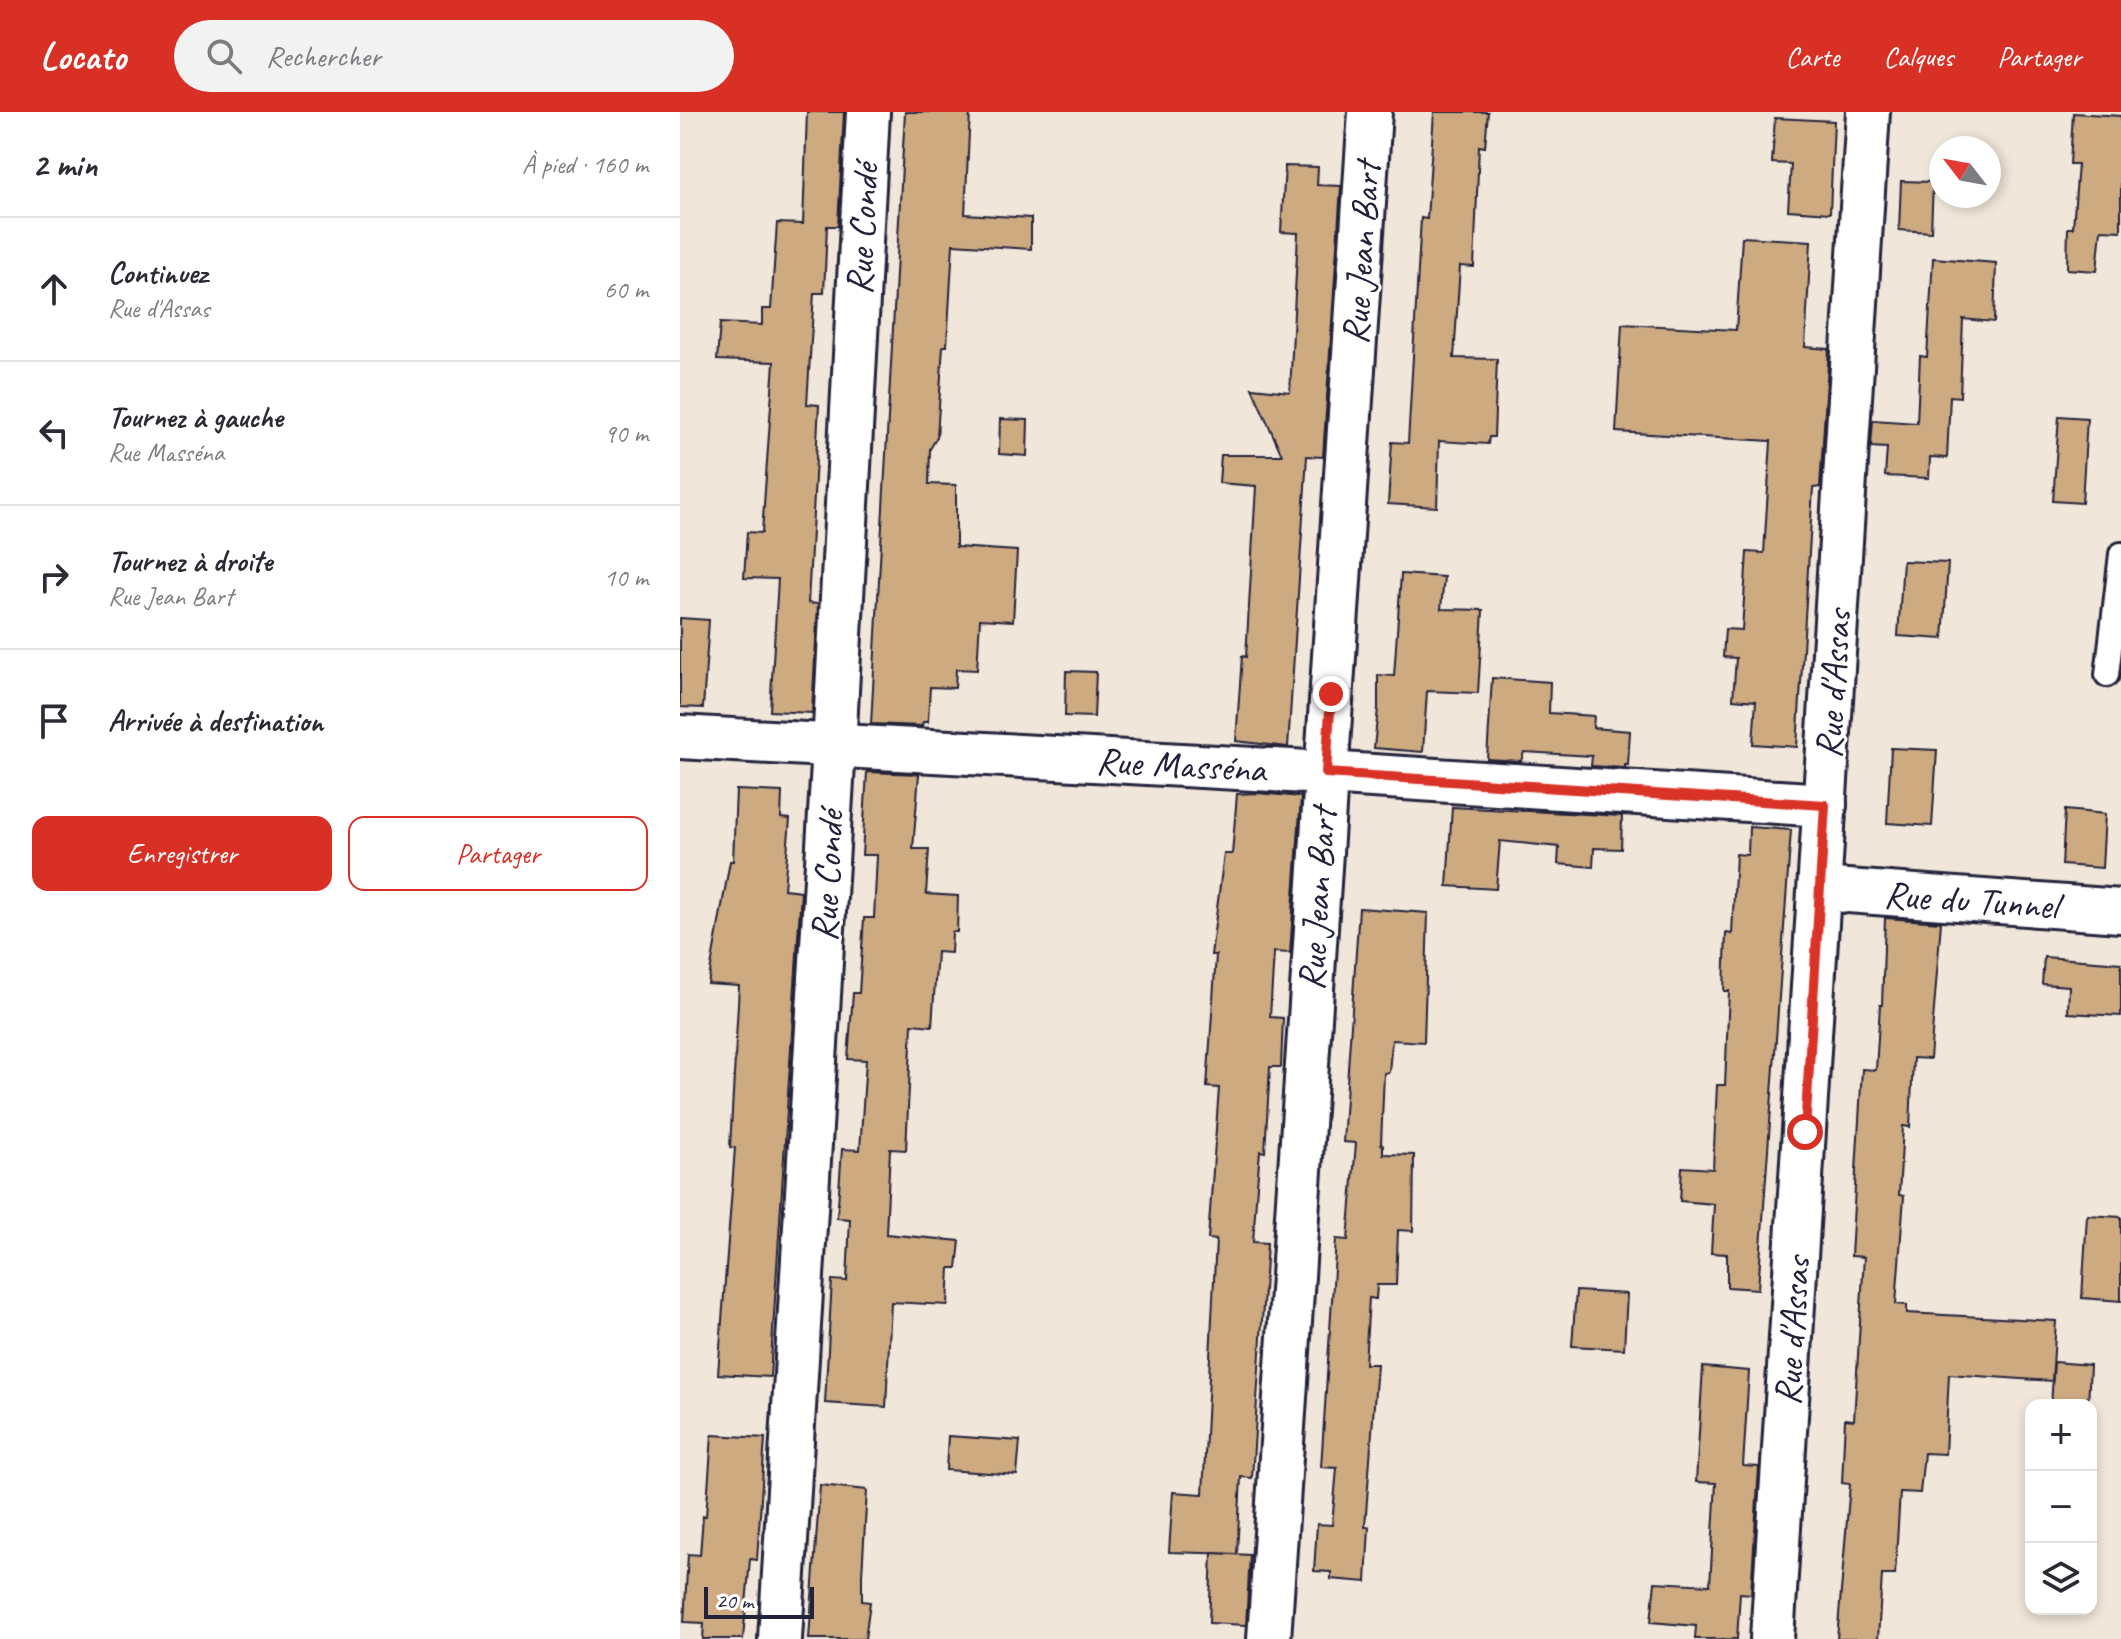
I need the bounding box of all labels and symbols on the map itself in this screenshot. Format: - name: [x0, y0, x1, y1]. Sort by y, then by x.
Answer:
- north arrow: [1929, 136, 2001, 208]
- street label: Rue Jean Bart: [1331, 155, 1391, 346]
- street label: Rue Condé: [835, 157, 889, 296]
- street label: Rue d'Assas: [1804, 605, 1862, 760]
- route end: [1313, 676, 1349, 712]
- street label: Rue Masséna: [1095, 737, 1269, 793]
- street label: Rue Jean Bart: [1287, 801, 1347, 992]
- street label: Rue Condé: [800, 804, 854, 943]
- street label: Rue du Tunnel: [1883, 870, 2066, 930]
- route start: [1787, 1114, 1823, 1150]
- street label: Rue d'Assas: [1763, 1252, 1821, 1407]
- scale bar: [704, 1583, 814, 1619]

